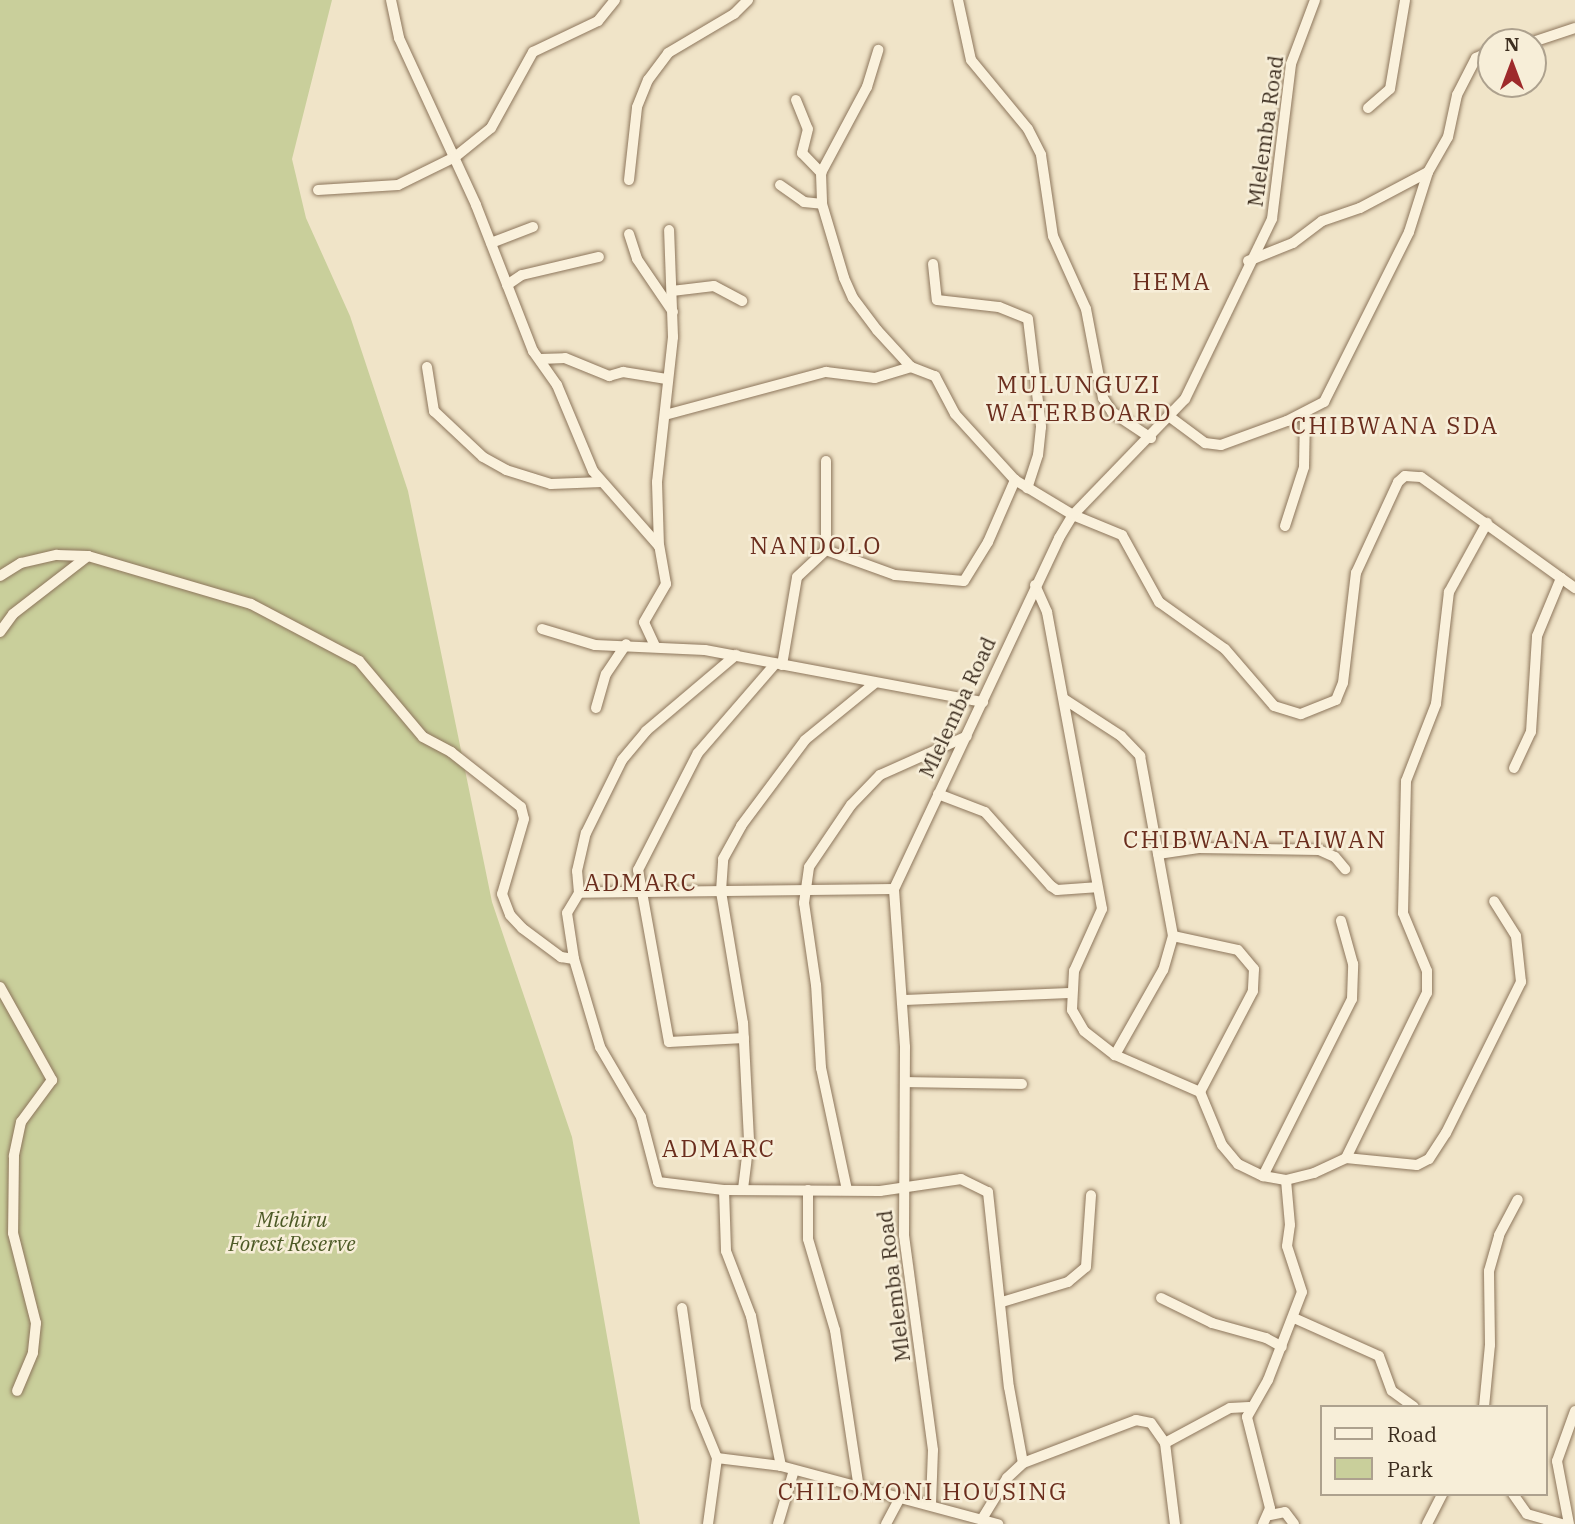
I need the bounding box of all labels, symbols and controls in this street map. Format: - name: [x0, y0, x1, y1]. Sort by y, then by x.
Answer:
- north arrow: [1477, 28, 1547, 98]
- text: N: [1504, 32, 1520, 56]
- street label: Mlelemba Road: [1242, 54, 1288, 208]
- district label: HEMA: [1133, 268, 1211, 296]
- district label: MULUNGUZI WATERBOARD: [987, 371, 1171, 427]
- district label: CHIBWANA SDA: [1292, 412, 1498, 440]
- district label: NANDOLO: [750, 532, 882, 560]
- street label: Mlelemba Road: [913, 633, 1001, 781]
- district label: CHIBWANA TAIWAN: [1125, 826, 1385, 854]
- district label: ADMARC: [585, 869, 697, 897]
- district label: ADMARC: [663, 1135, 775, 1163]
- park label: Michiru Forest Reserve: [228, 1206, 356, 1256]
- street label: Mlelemba Road: [871, 1209, 915, 1363]
- legend: [1320, 1405, 1547, 1496]
- text: Road: [1387, 1420, 1437, 1448]
- text: Park: [1387, 1455, 1433, 1483]
- district label: CHILOMONI HOUSING: [780, 1478, 1066, 1506]

